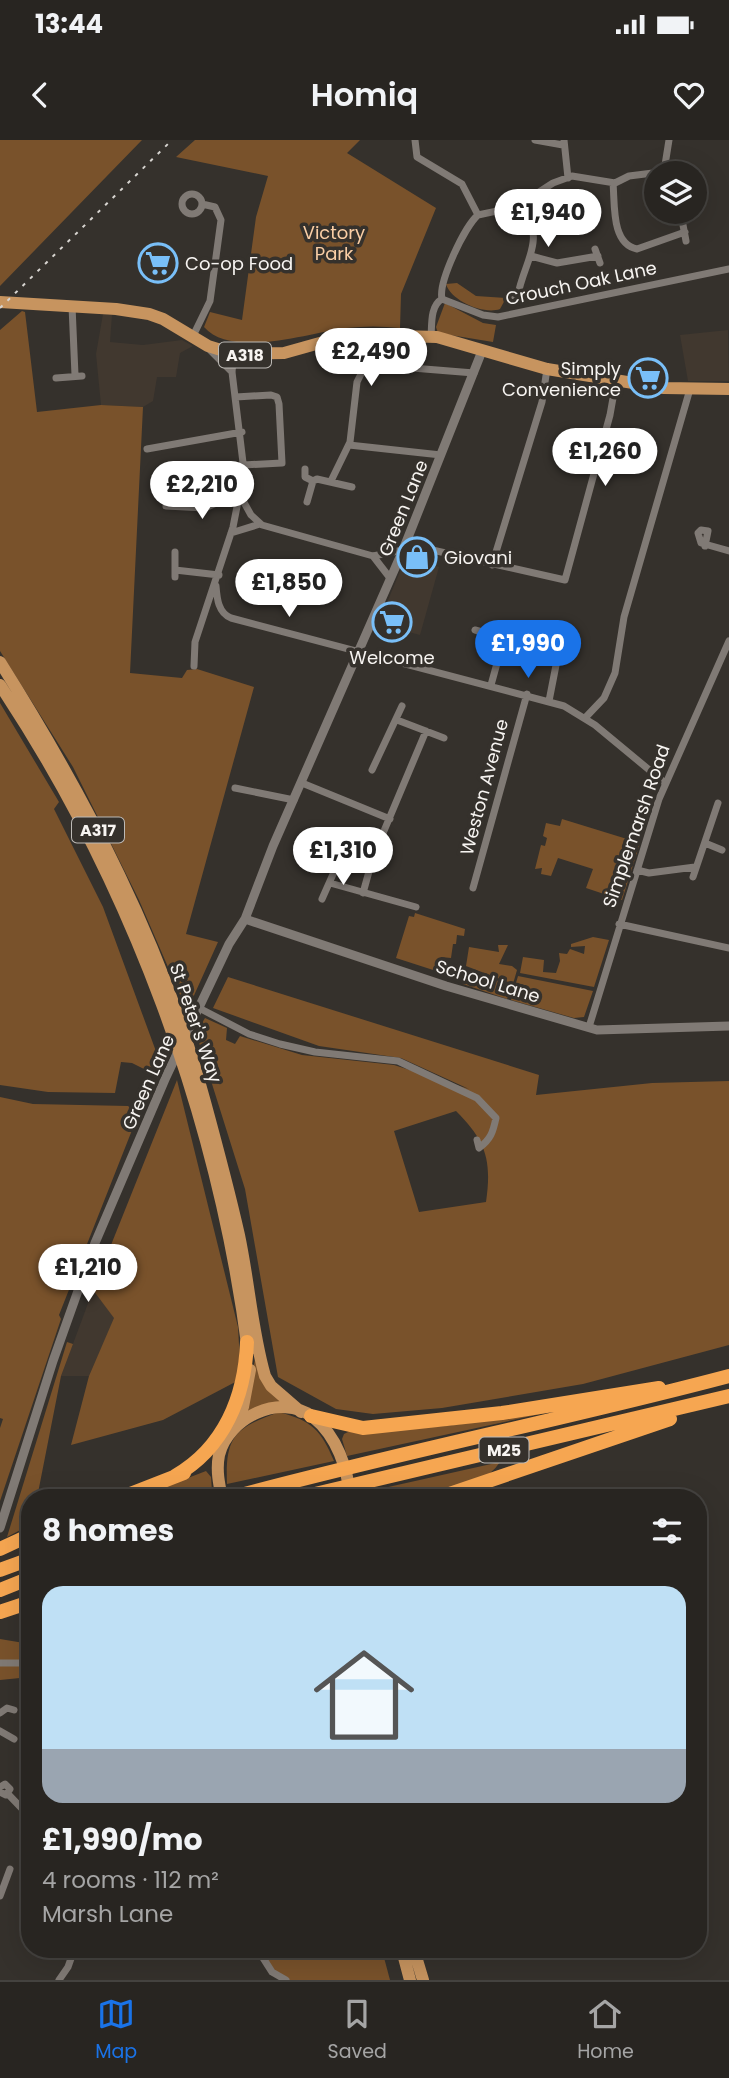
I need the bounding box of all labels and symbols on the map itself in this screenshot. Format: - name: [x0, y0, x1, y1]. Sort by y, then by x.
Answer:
- pin: £1,940: [491, 190, 605, 249]
- park label: Victory Park: [303, 220, 365, 266]
- supermarket icon: Co-op Food: [137, 242, 179, 284]
- place label: Co-op Food: [185, 251, 293, 276]
- street label: Crouch Oak Lane: [503, 255, 659, 311]
- pin: £2,490: [314, 328, 428, 388]
- road number: A318: [219, 342, 271, 368]
- place label: Simply Convenience: [502, 356, 621, 402]
- supermarket icon: Simply Convenience: [627, 357, 669, 399]
- pin: £1,260: [548, 428, 662, 488]
- street label: Green Lane: [372, 456, 434, 560]
- pin: £2,210: [145, 462, 259, 521]
- shop icon: Giovani: [396, 536, 438, 578]
- place label: Giovani: [444, 545, 512, 570]
- pin: £1,850: [232, 560, 346, 619]
- supermarket icon: Welcome: [371, 601, 413, 643]
- pin: £1,990: [471, 620, 585, 680]
- place label: Welcome: [349, 645, 435, 670]
- street label: Weston Avenue: [454, 716, 514, 858]
- street label: Simplemarsh Road: [596, 741, 676, 911]
- road number: A317: [72, 818, 124, 842]
- pin: £1,310: [286, 828, 400, 887]
- street label: School Lane: [433, 953, 543, 1009]
- street label: St Peter's Way: [164, 960, 228, 1086]
- street label: Green Lane: [116, 1030, 180, 1134]
- pin: £1,210: [31, 1244, 145, 1304]
- road number: M25: [480, 1438, 528, 1462]

